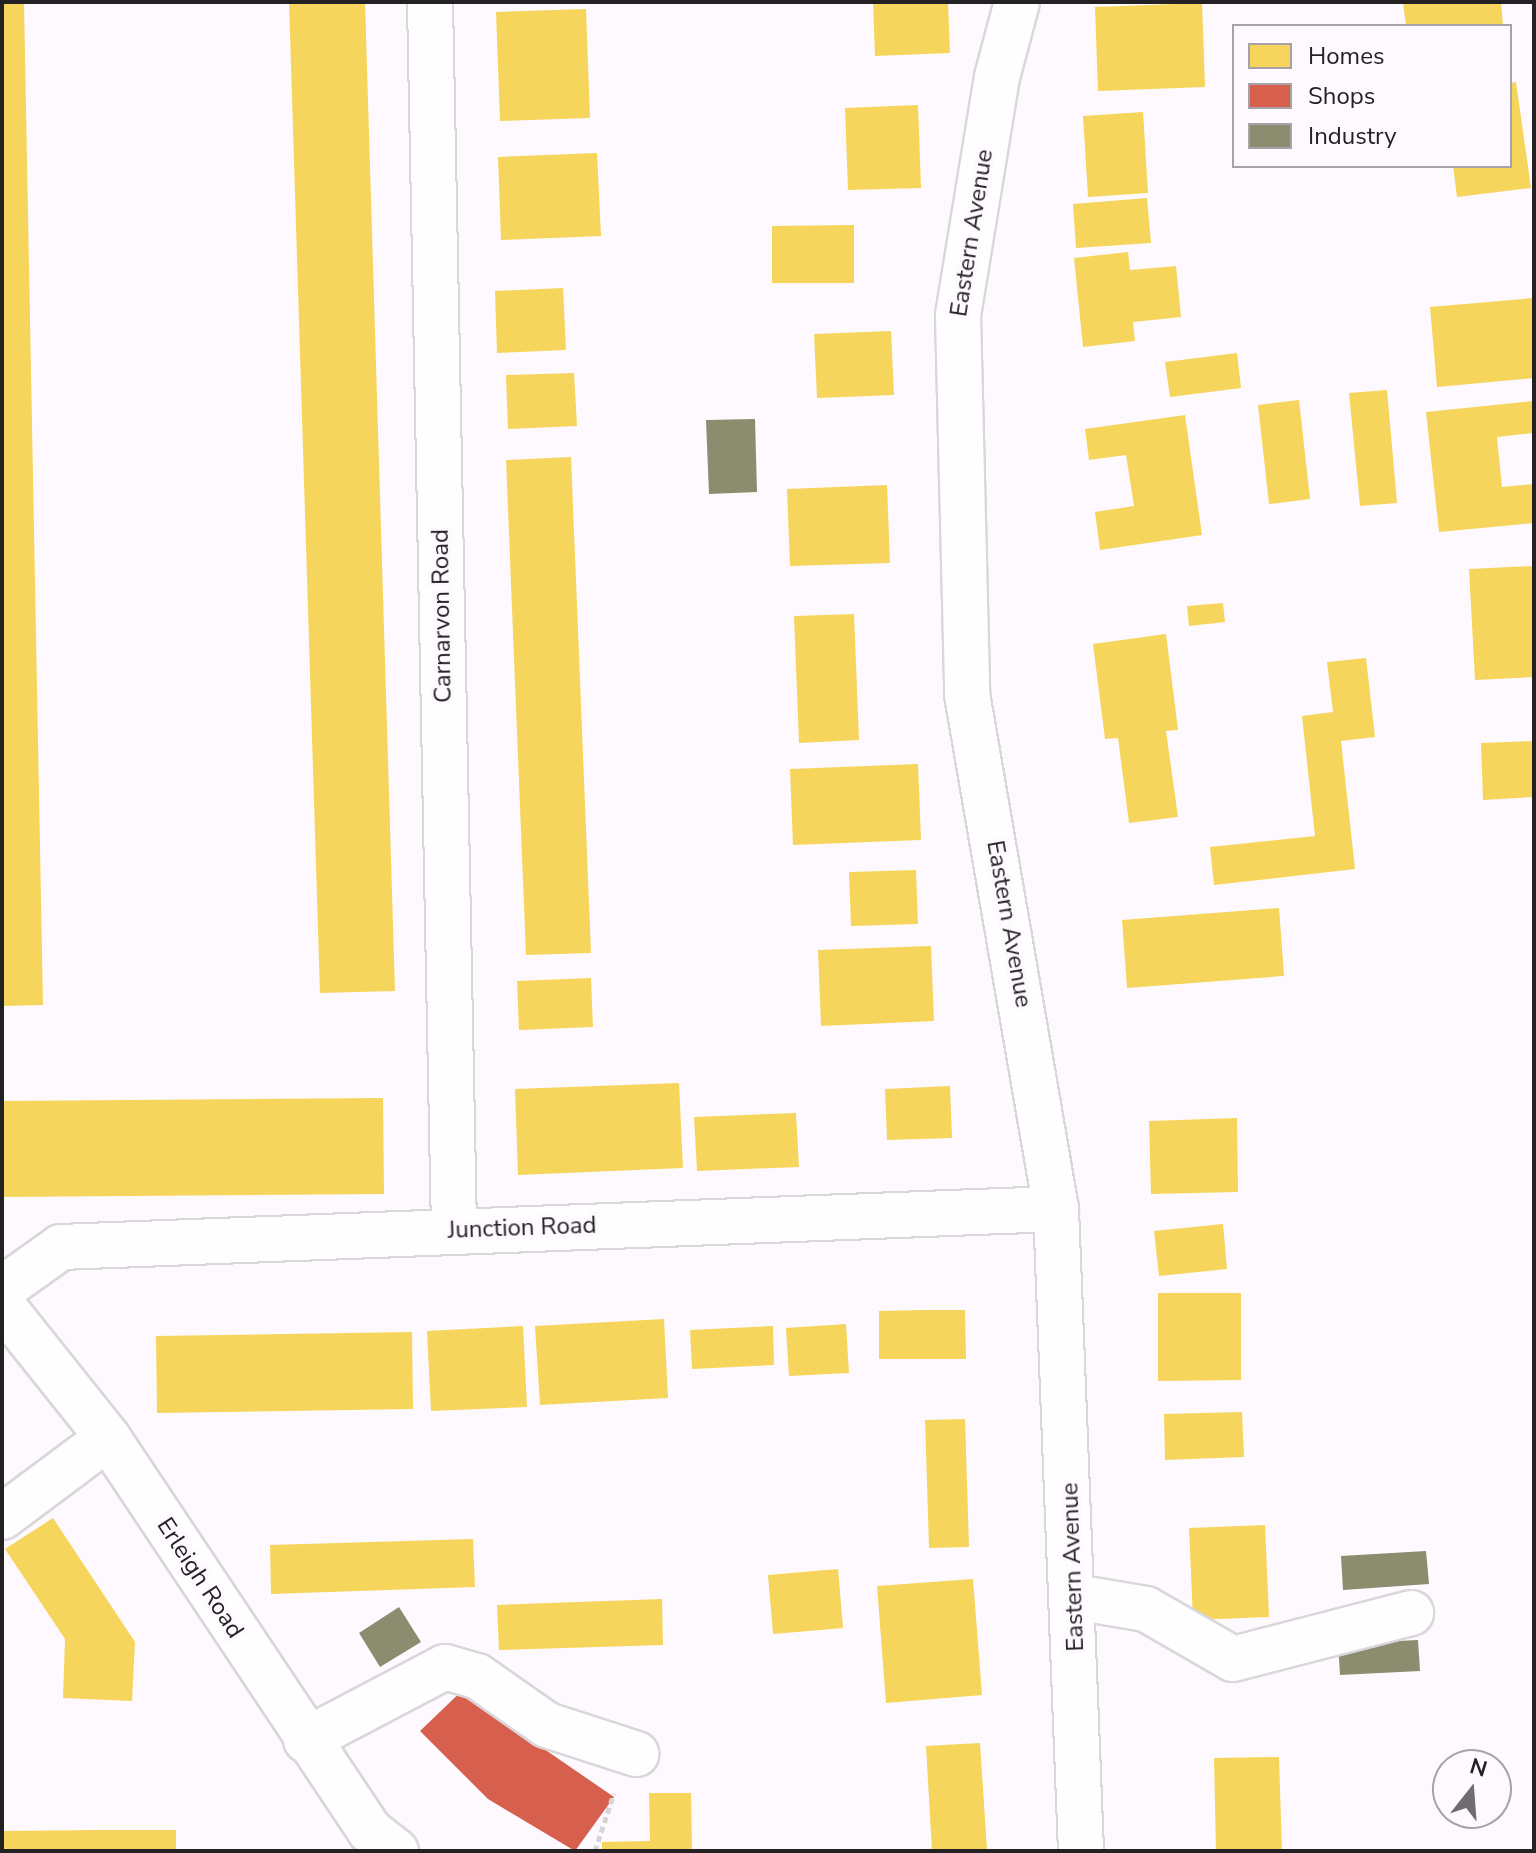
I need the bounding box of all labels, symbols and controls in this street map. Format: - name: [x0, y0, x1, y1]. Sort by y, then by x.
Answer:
- legend: [1232, 24, 1512, 168]
- text: Homes: [1308, 40, 1384, 72]
- text: Shops: [1308, 80, 1375, 112]
- text: Industry: [1308, 120, 1397, 152]
- street label: Eastern Avenue: [945, 147, 999, 319]
- street label: Carnarvon Road: [426, 529, 458, 703]
- street label: Eastern Avenue: [980, 838, 1038, 1010]
- street label: Junction Road: [447, 1211, 597, 1245]
- street label: Eastern Avenue: [1056, 1482, 1090, 1652]
- street label: Erleigh Road: [150, 1512, 250, 1644]
- north arrow: [1432, 1749, 1512, 1829]
- text: N: [1466, 1751, 1491, 1785]

